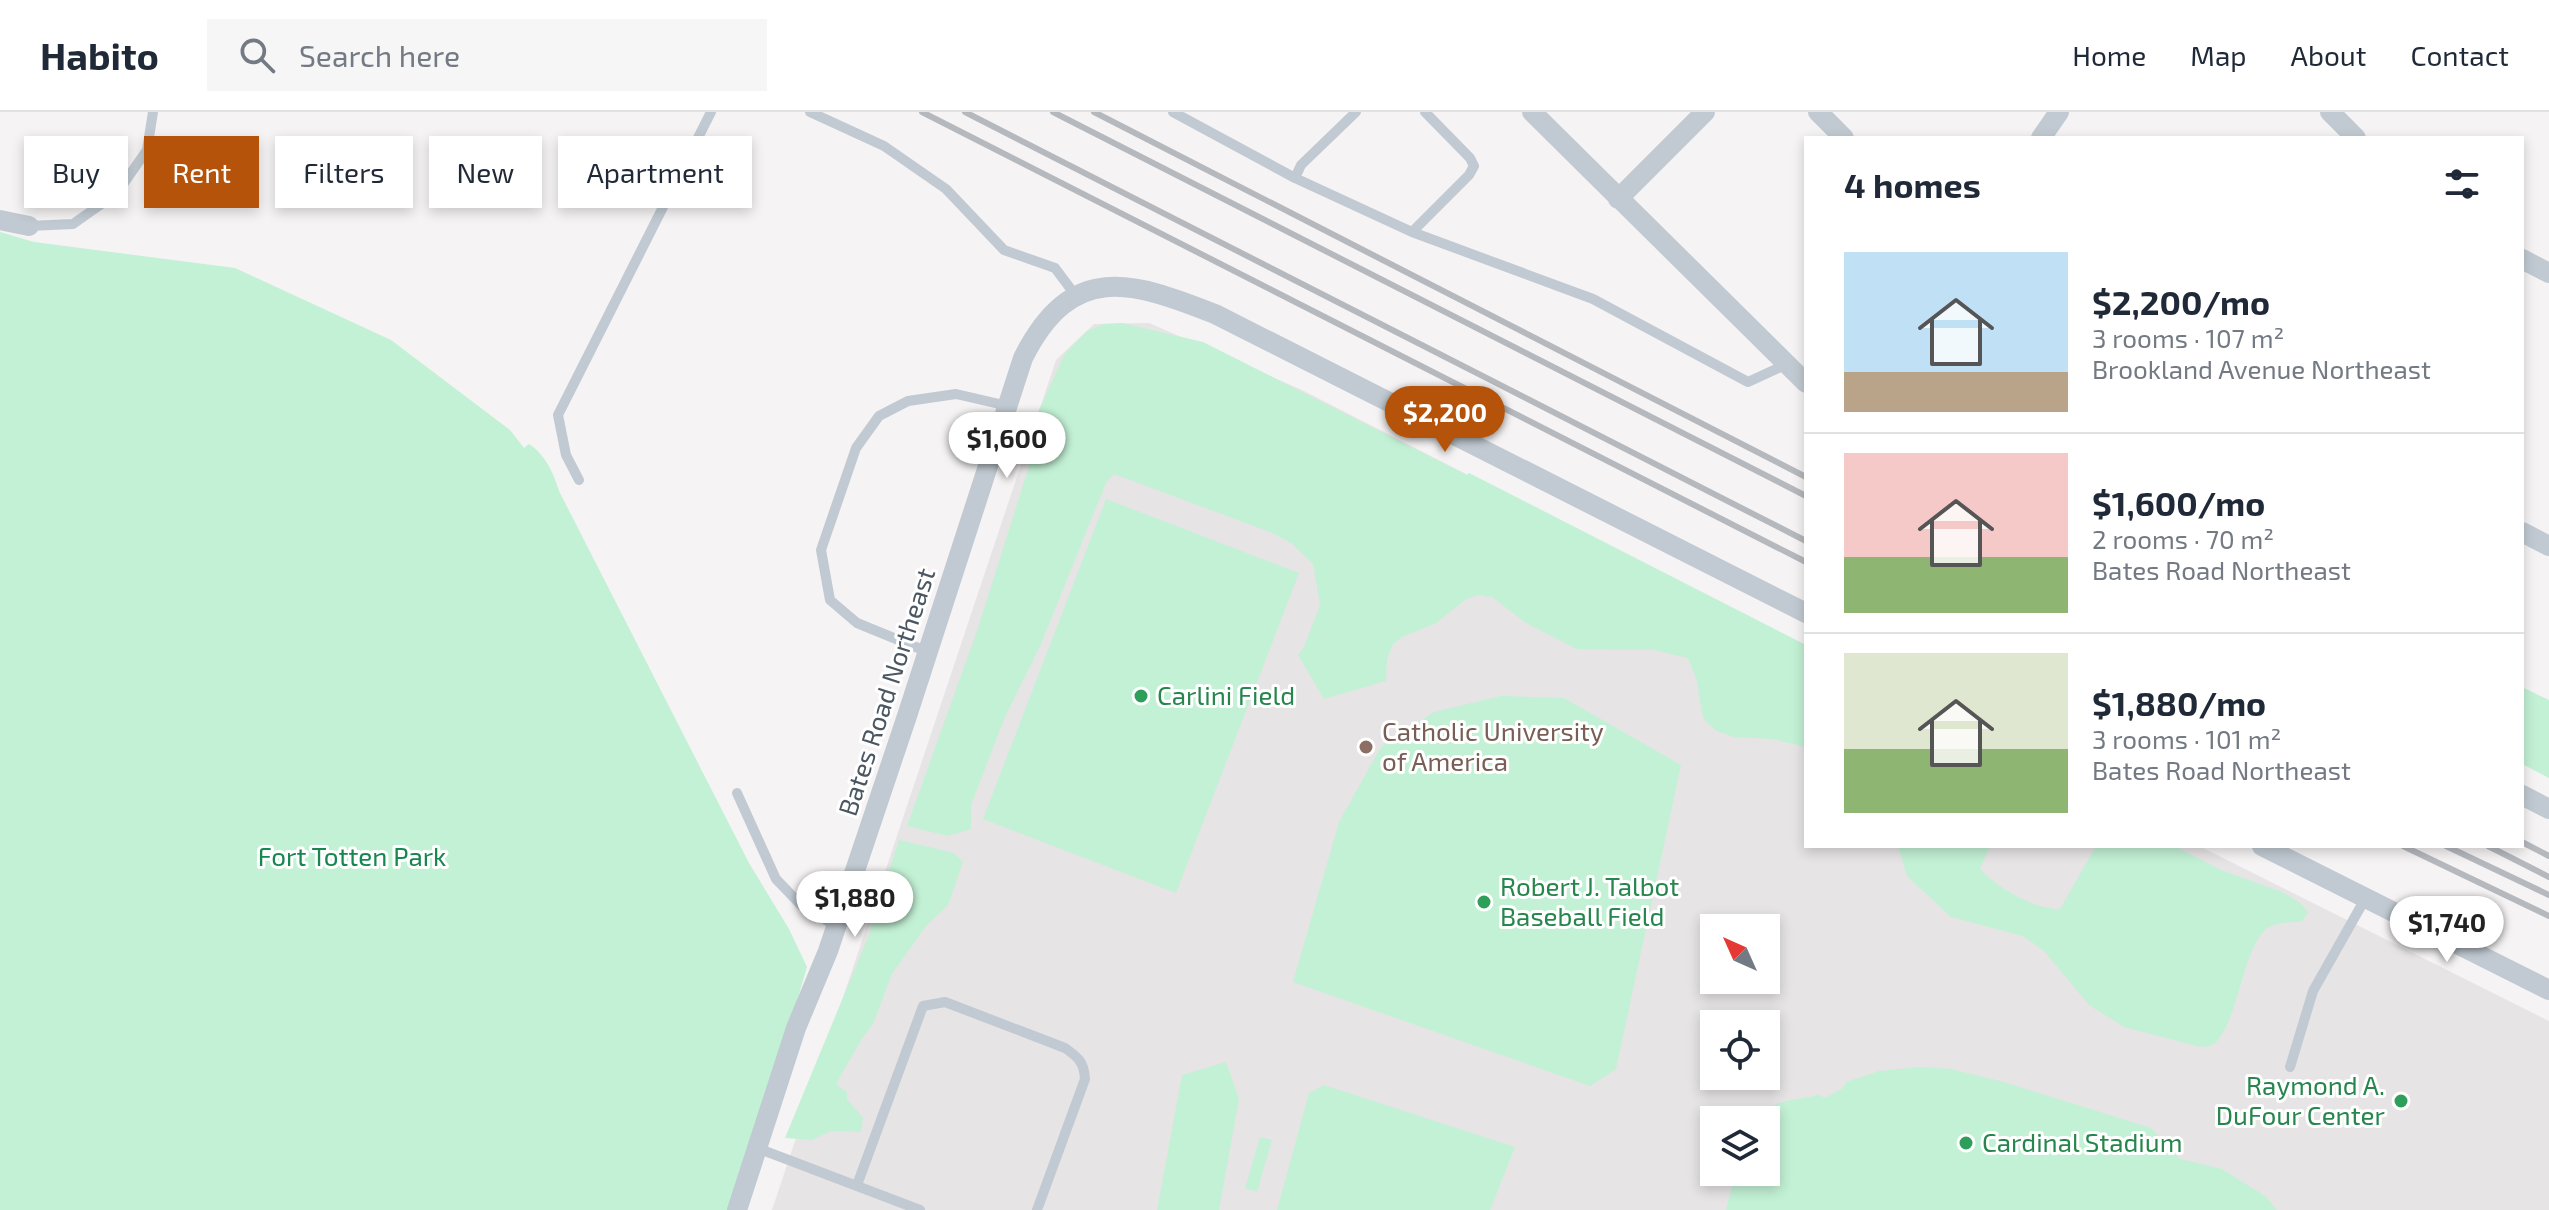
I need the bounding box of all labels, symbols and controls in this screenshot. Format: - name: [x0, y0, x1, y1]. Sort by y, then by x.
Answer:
- search box: [207, 19, 767, 91]
- text: Habito: [40, 32, 159, 78]
- icon: search: [235, 33, 279, 77]
- text: Search here: [299, 37, 460, 73]
- text: Home: [2072, 38, 2146, 72]
- text: Map: [2190, 38, 2247, 72]
- text: About: [2291, 38, 2366, 72]
- text: Contact: [2410, 38, 2509, 72]
- chip: Buy: [24, 136, 128, 208]
- chip: Rent: [144, 136, 259, 208]
- chip: Filters: [275, 136, 413, 208]
- chip: New: [429, 136, 542, 208]
- chip: Apartment: [558, 136, 752, 208]
- icon: filters: [2440, 162, 2484, 206]
- text: 4 homes: [1844, 164, 1981, 205]
- text: $2,200/mo: [2092, 281, 2270, 322]
- icon: home: [1908, 284, 2004, 380]
- text: 3 rooms · 107 m²: [2092, 322, 2284, 353]
- text: Brookland Avenue Northeast: [2092, 353, 2431, 384]
- pin: $2,200: [1380, 386, 1510, 454]
- text: $2,200: [1403, 396, 1487, 427]
- pin: $1,600: [942, 412, 1072, 480]
- text: $1,600: [967, 422, 1047, 453]
- text: $1,600/mo: [2092, 482, 2265, 523]
- icon: home: [1908, 485, 2004, 581]
- text: 2 rooms · 70 m²: [2092, 523, 2274, 554]
- text: Bates Road Northeast: [2092, 554, 2351, 585]
- street label: Bates Road Northeast: [831, 564, 940, 819]
- place label: Carlini Field: [1157, 679, 1295, 710]
- text: $1,880/mo: [2092, 682, 2266, 723]
- icon: home: [1908, 685, 2004, 781]
- marker: Carlini Field: [1132, 687, 1150, 705]
- place label: Catholic University of America: [1382, 715, 1604, 776]
- text: 3 rooms · 101 m²: [2092, 723, 2281, 754]
- marker: Catholic University of America: [1357, 738, 1375, 756]
- text: Bates Road Northeast: [2092, 754, 2351, 785]
- park label: Fort Totten Park: [258, 840, 446, 871]
- place label: Robert J. Talbot Baseball Field: [1500, 870, 1679, 931]
- pin: $1,880: [790, 871, 920, 939]
- text: $1,880: [814, 881, 896, 912]
- marker: Robert J. Talbot Baseball Field: [1475, 893, 1493, 911]
- pin: $1,740: [2382, 896, 2512, 964]
- text: $1,740: [2408, 906, 2486, 937]
- north arrow: [1700, 914, 1780, 994]
- map controls: [1700, 914, 1780, 1186]
- button: locate: [1700, 1010, 1780, 1090]
- place label: Raymond A. DuFour Center: [2216, 1069, 2385, 1130]
- marker: Raymond A. DuFour Center: [2392, 1092, 2410, 1110]
- button: layers: [1700, 1106, 1780, 1186]
- place label: Cardinal Stadium: [1982, 1126, 2182, 1157]
- marker: Cardinal Stadium: [1957, 1134, 1975, 1152]

